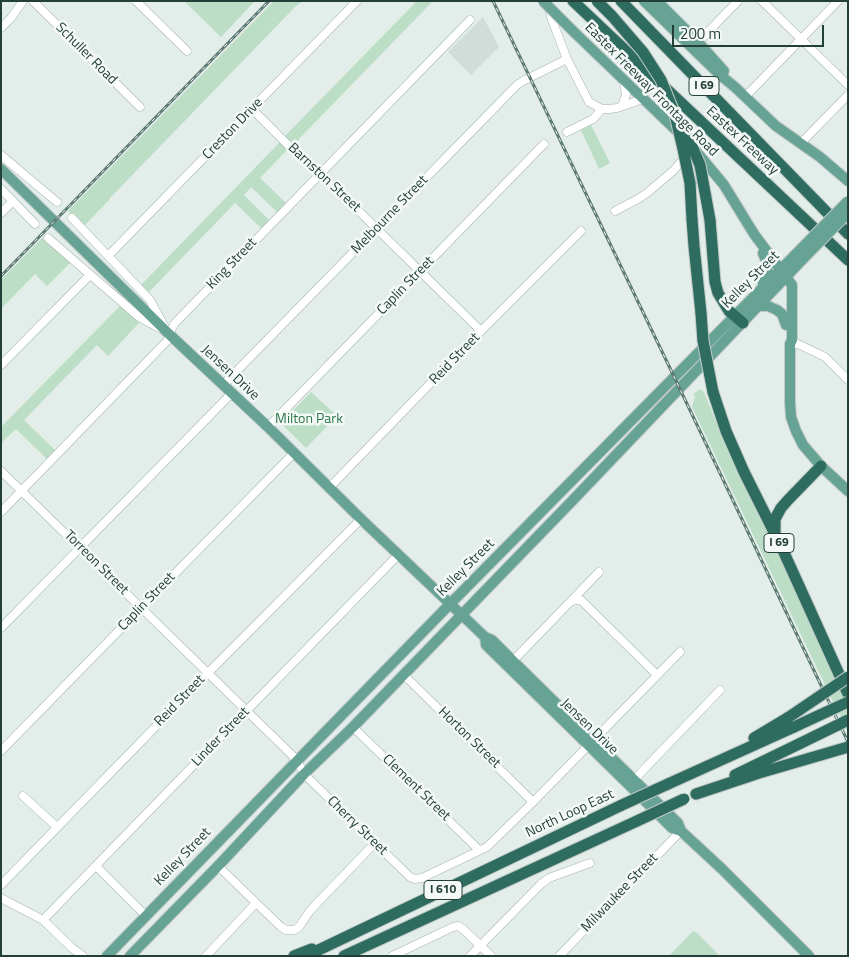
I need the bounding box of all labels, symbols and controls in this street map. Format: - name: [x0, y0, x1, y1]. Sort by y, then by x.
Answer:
- scale bar: [674, 15, 826, 47]
- street label: Schuller Road: [52, 20, 120, 88]
- street label: Eastex Freeway Frontage Road: [581, 20, 721, 160]
- text: 200 m: [680, 22, 721, 45]
- road number: I 69: [689, 76, 719, 95]
- street label: Creston Drive: [199, 95, 267, 163]
- street label: Eastex Freeway: [702, 103, 782, 179]
- street label: Barnston Street: [284, 140, 364, 216]
- street label: Melbourne Street: [348, 172, 432, 258]
- street label: King Street: [203, 235, 261, 293]
- street label: Kelley Street: [719, 248, 783, 312]
- street label: Caplin Street: [374, 253, 438, 319]
- street label: Reid Street: [426, 330, 484, 388]
- street label: Jensen Drive: [197, 342, 263, 404]
- park label: Milton Park: [275, 412, 343, 428]
- street label: Torreon Street: [60, 527, 132, 599]
- road number: I 69: [764, 534, 794, 552]
- street label: Kelley Street: [434, 536, 498, 600]
- street label: Caplin Street: [115, 569, 179, 635]
- street label: Reid Street: [151, 672, 209, 730]
- street label: Jensen Drive: [557, 695, 621, 759]
- street label: Linder Street: [189, 704, 253, 770]
- street label: Horton Street: [434, 704, 504, 772]
- street label: Clement Street: [378, 751, 454, 825]
- street label: North Loop East: [523, 786, 617, 842]
- street label: Cherry Street: [323, 793, 391, 859]
- street label: Kelley Street: [151, 824, 215, 890]
- street label: Milwaukee Street: [578, 850, 662, 936]
- road number: I 610: [424, 880, 462, 900]

